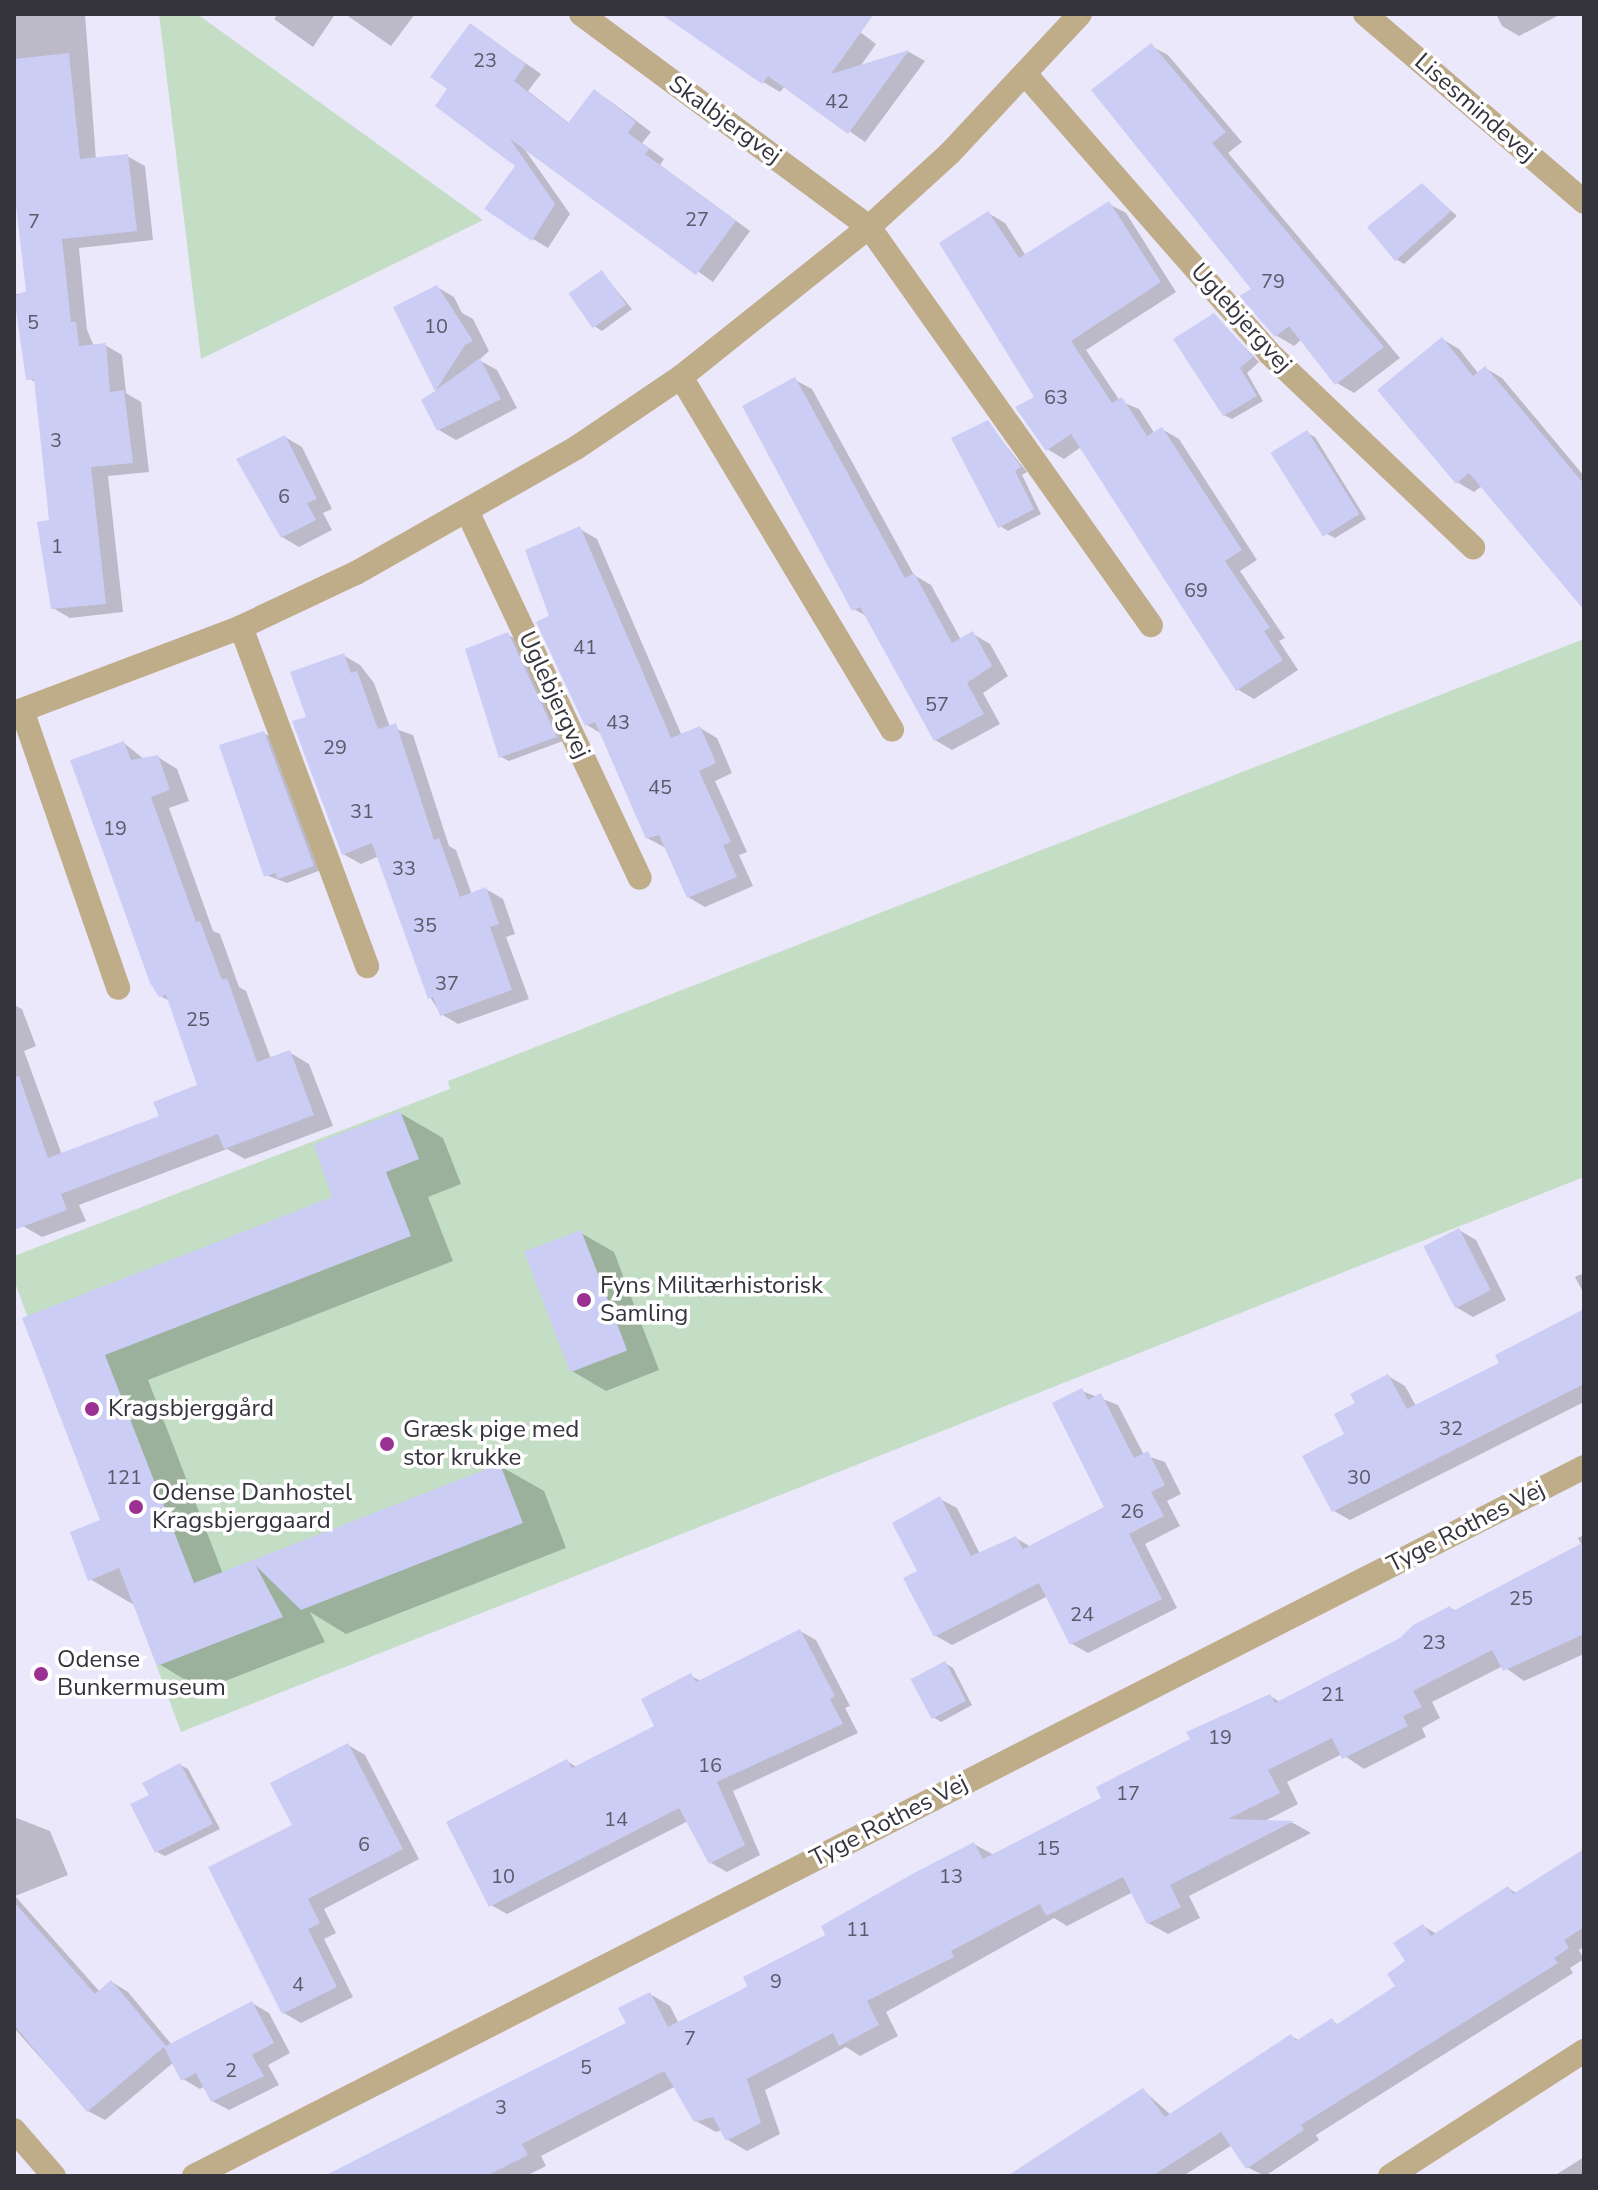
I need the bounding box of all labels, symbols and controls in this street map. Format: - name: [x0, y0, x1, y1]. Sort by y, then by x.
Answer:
- street label: Lisesmindevej: [1408, 47, 1542, 169]
- house number: 23: [473, 48, 497, 72]
- street label: Skalbjergvej: [663, 70, 787, 170]
- house number: 42: [825, 89, 849, 113]
- house number: 27: [685, 207, 709, 231]
- house number: 7: [28, 209, 40, 233]
- street label: Uglebjergvej: [1185, 258, 1297, 378]
- house number: 79: [1261, 269, 1285, 293]
- house number: 5: [27, 310, 39, 334]
- house number: 10: [424, 314, 448, 338]
- house number: 63: [1044, 385, 1068, 409]
- house number: 3: [50, 428, 62, 452]
- house number: 6: [278, 484, 290, 508]
- house number: 1: [51, 534, 63, 558]
- house number: 69: [1184, 578, 1208, 602]
- street label: Uglebjergvej: [512, 627, 596, 763]
- house number: 41: [573, 635, 597, 659]
- house number: 57: [925, 692, 949, 716]
- house number: 43: [606, 710, 630, 734]
- house number: 29: [323, 735, 347, 759]
- house number: 45: [648, 775, 672, 799]
- house number: 31: [350, 799, 374, 823]
- house number: 19: [103, 816, 127, 840]
- house number: 33: [392, 856, 416, 880]
- house number: 35: [413, 913, 437, 937]
- house number: 37: [435, 971, 459, 995]
- house number: 25: [186, 1007, 210, 1031]
- place label: Fyns Militærhistorisk Samling: [600, 1272, 823, 1328]
- marker: Fyns Militærhistorisk Samling: [575, 1291, 593, 1309]
- place label: Kragsbjerggård: [108, 1395, 274, 1423]
- marker: Kragsbjerggård: [83, 1400, 101, 1418]
- place label: Græsk pige med stor krukke: [403, 1416, 579, 1472]
- house number: 32: [1439, 1416, 1463, 1440]
- marker: Græsk pige med stor krukke: [378, 1435, 396, 1453]
- house number: 121: [106, 1465, 142, 1489]
- house number: 30: [1347, 1465, 1371, 1489]
- street label: Tyge Rothes Vej: [1382, 1475, 1550, 1579]
- place label: Odense Danhostel Kragsbjerggaard: [152, 1479, 352, 1535]
- marker: Odense Danhostel Kragsbjerggaard: [127, 1498, 145, 1516]
- house number: 26: [1120, 1499, 1144, 1523]
- house number: 25: [1509, 1586, 1533, 1610]
- house number: 24: [1070, 1602, 1094, 1626]
- house number: 23: [1422, 1630, 1446, 1654]
- place label: Odense Bunkermuseum: [57, 1646, 226, 1702]
- marker: Odense Bunkermuseum: [32, 1665, 50, 1683]
- house number: 21: [1321, 1682, 1345, 1706]
- house number: 19: [1208, 1725, 1232, 1749]
- house number: 16: [698, 1753, 722, 1777]
- street label: Tyge Rothes Vej: [805, 1769, 973, 1873]
- house number: 17: [1116, 1781, 1140, 1805]
- house number: 14: [604, 1807, 628, 1831]
- house number: 6: [358, 1832, 370, 1856]
- house number: 15: [1036, 1836, 1060, 1860]
- house number: 10: [491, 1864, 515, 1888]
- house number: 13: [939, 1864, 963, 1888]
- house number: 11: [846, 1917, 870, 1941]
- house number: 9: [770, 1969, 782, 1993]
- house number: 4: [292, 1972, 304, 1996]
- house number: 7: [684, 2026, 696, 2050]
- house number: 5: [580, 2055, 592, 2079]
- house number: 2: [225, 2058, 237, 2082]
- house number: 3: [495, 2095, 507, 2119]

